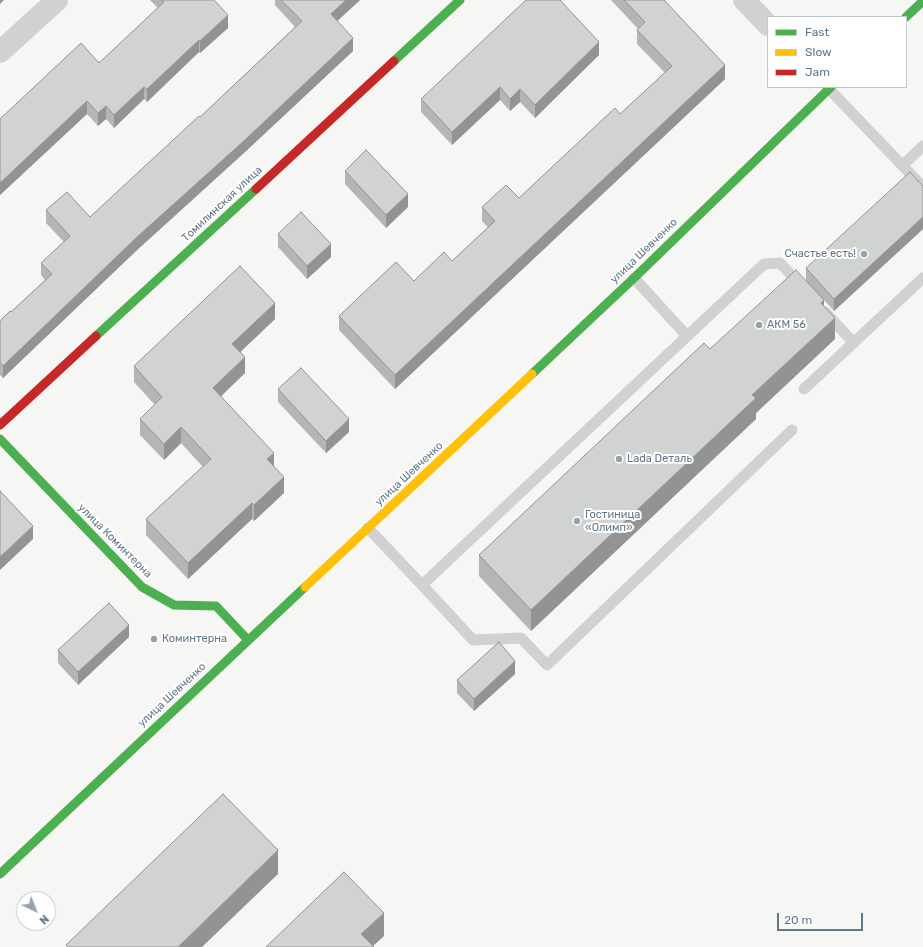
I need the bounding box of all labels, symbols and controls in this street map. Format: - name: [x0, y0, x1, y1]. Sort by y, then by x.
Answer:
- legend: [767, 16, 907, 88]
- text: Fast: [805, 25, 829, 39]
- text: Slow: [805, 45, 832, 59]
- text: Jam: [805, 65, 830, 79]
- street label: Томилинская улица: [179, 163, 265, 245]
- street label: улица Шевченко: [608, 216, 680, 286]
- place label: Счастье есть!: [784, 247, 856, 261]
- marker: Счастье есть!: [859, 249, 869, 259]
- place label: АКМ 56: [767, 318, 806, 332]
- marker: АКМ 56: [754, 320, 764, 330]
- street label: улица Шевченко: [372, 439, 446, 509]
- place label: Lada Dеталь: [627, 452, 692, 466]
- marker: Lada Dеталь: [614, 454, 624, 464]
- street label: улица Коминтерна: [75, 501, 155, 581]
- place label: Гостиница «Олимп»: [585, 508, 640, 534]
- marker: Гостиница «Олимп»: [572, 516, 582, 526]
- place label: Коминтерна: [162, 632, 227, 646]
- marker: Коминтерна: [149, 634, 159, 644]
- street label: улица Шевченко: [135, 660, 209, 730]
- north arrow: [16, 891, 56, 931]
- scale bar: [779, 905, 865, 931]
- text: N: [37, 912, 51, 927]
- text: 20 m: [784, 913, 812, 927]

